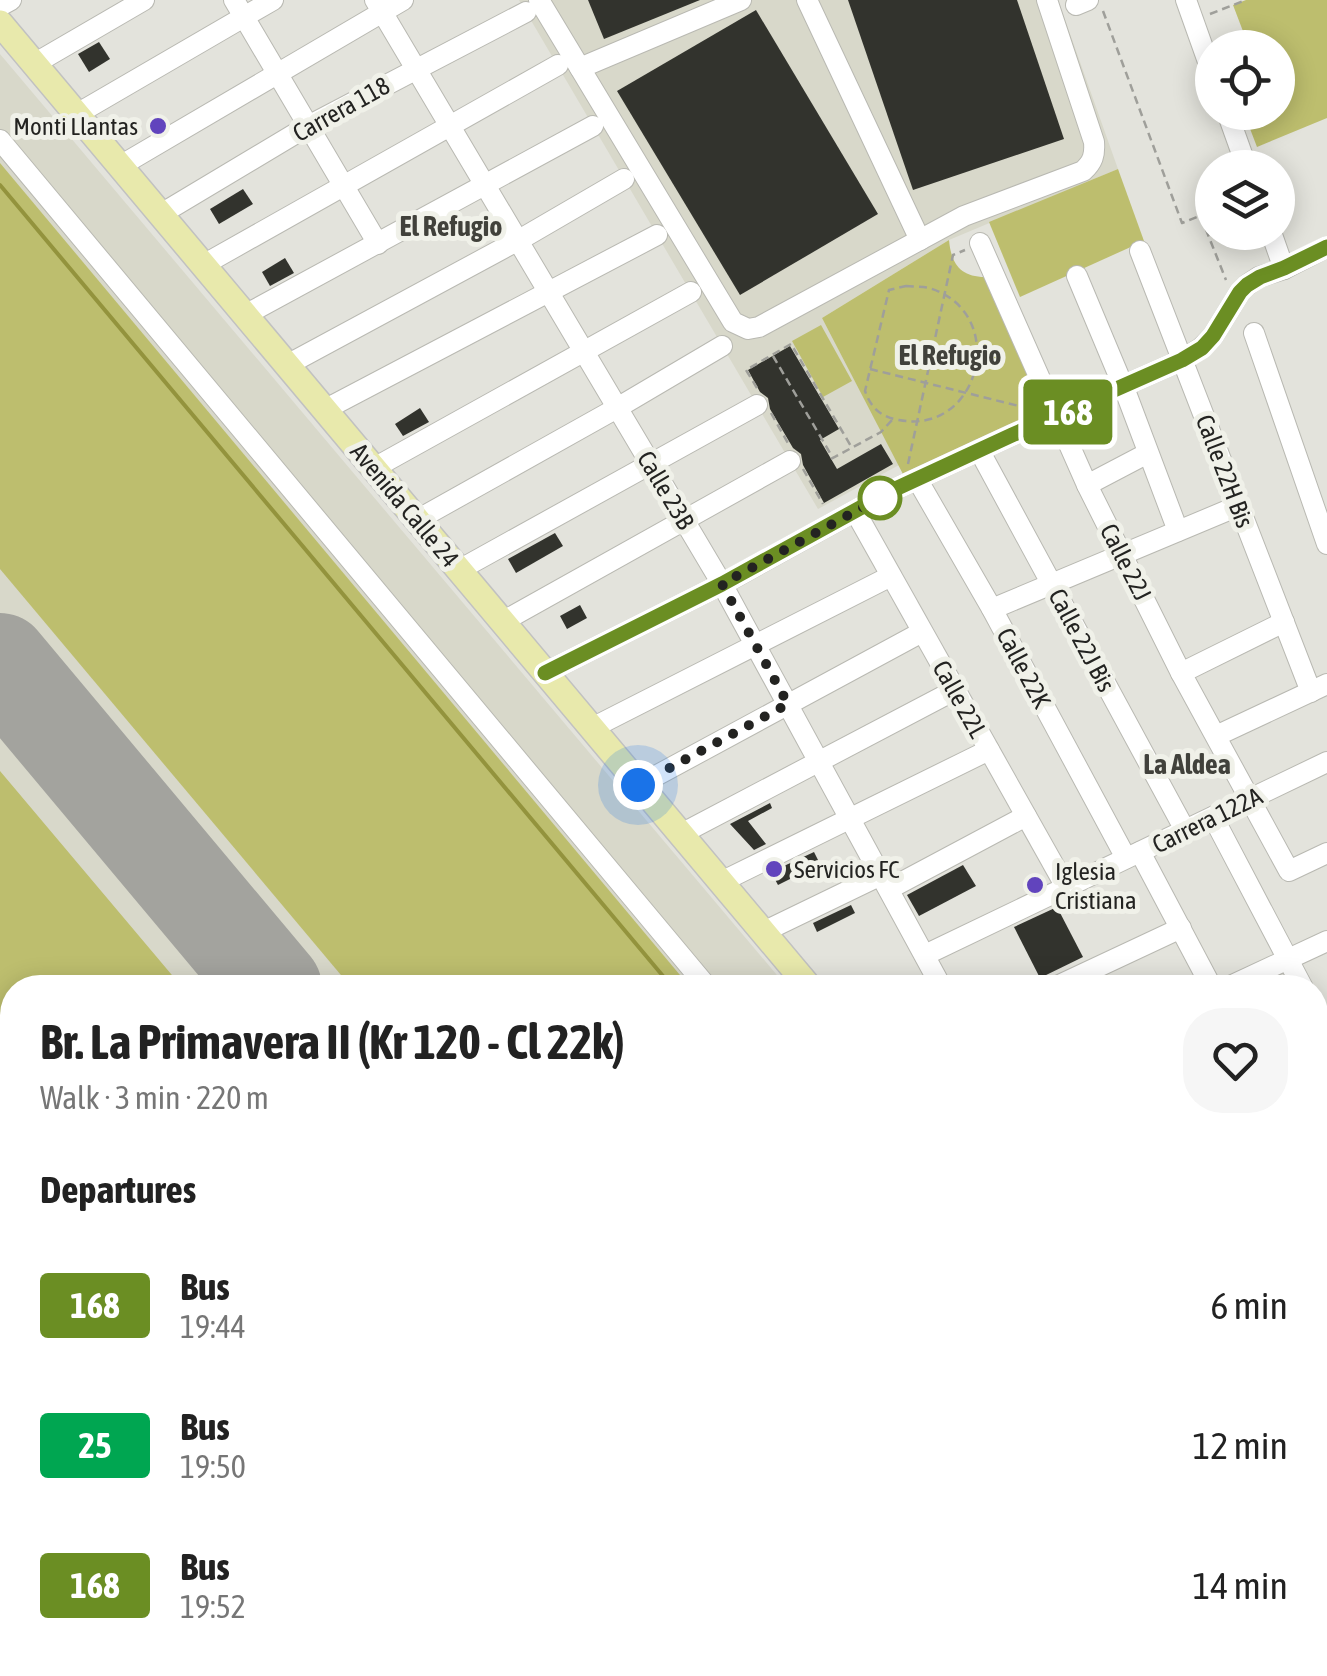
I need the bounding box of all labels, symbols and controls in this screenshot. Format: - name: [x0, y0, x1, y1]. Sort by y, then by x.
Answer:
- map controls: [1195, 30, 1295, 250]
- button: locate: [1195, 30, 1295, 130]
- street label: Carrera 118: [288, 71, 394, 147]
- place label: Monti Llantas: [13, 112, 138, 140]
- marker: Monti Llantas: [147, 115, 169, 137]
- button: layers: [1195, 150, 1295, 250]
- district label: El Refugio: [400, 210, 502, 242]
- district label: El Refugio: [899, 339, 1001, 371]
- line badge: 168: [1010, 380, 1126, 444]
- text: 168: [1043, 392, 1093, 432]
- street label: Calle 22H Bis: [1191, 411, 1259, 532]
- street label: Avenida Calle 24: [345, 438, 465, 572]
- street label: Calle 23B: [632, 446, 700, 534]
- unlabelled marker: [859, 477, 901, 519]
- street label: Calle 22J: [1095, 519, 1157, 605]
- street label: Calle 22J Bis: [1043, 584, 1121, 696]
- street label: Calle 22K: [991, 623, 1057, 713]
- street label: Calle 22L: [927, 656, 993, 743]
- district label: La Aldea: [1143, 748, 1231, 780]
- your location: [613, 760, 663, 810]
- street label: Carrera 122A: [1148, 781, 1267, 859]
- place label: Servicios FC: [794, 855, 900, 883]
- place label: Iglesia Cristiana: [1055, 857, 1137, 914]
- marker: Servicios FC: [763, 858, 785, 880]
- marker: Iglesia Cristiana: [1024, 874, 1046, 896]
- button: heart: [1183, 1008, 1288, 1113]
- text: Br. La Primavera II (Kr 120 - Cl 22k): [40, 1014, 625, 1069]
- text: Walk · 3 min · 220 m: [40, 1079, 269, 1116]
- text: Departures: [40, 1168, 196, 1211]
- text: Bus: [180, 1265, 230, 1308]
- text: 6 min: [1210, 1284, 1288, 1327]
- text: 168: [70, 1285, 120, 1325]
- text: 19:44: [180, 1308, 246, 1345]
- text: Bus: [180, 1405, 230, 1448]
- text: 12 min: [1193, 1424, 1288, 1467]
- text: 25: [79, 1425, 111, 1465]
- text: 19:50: [180, 1448, 246, 1485]
- text: Bus: [180, 1545, 230, 1588]
- text: 14 min: [1193, 1564, 1288, 1607]
- text: 168: [70, 1565, 120, 1605]
- text: 19:52: [180, 1588, 246, 1625]

